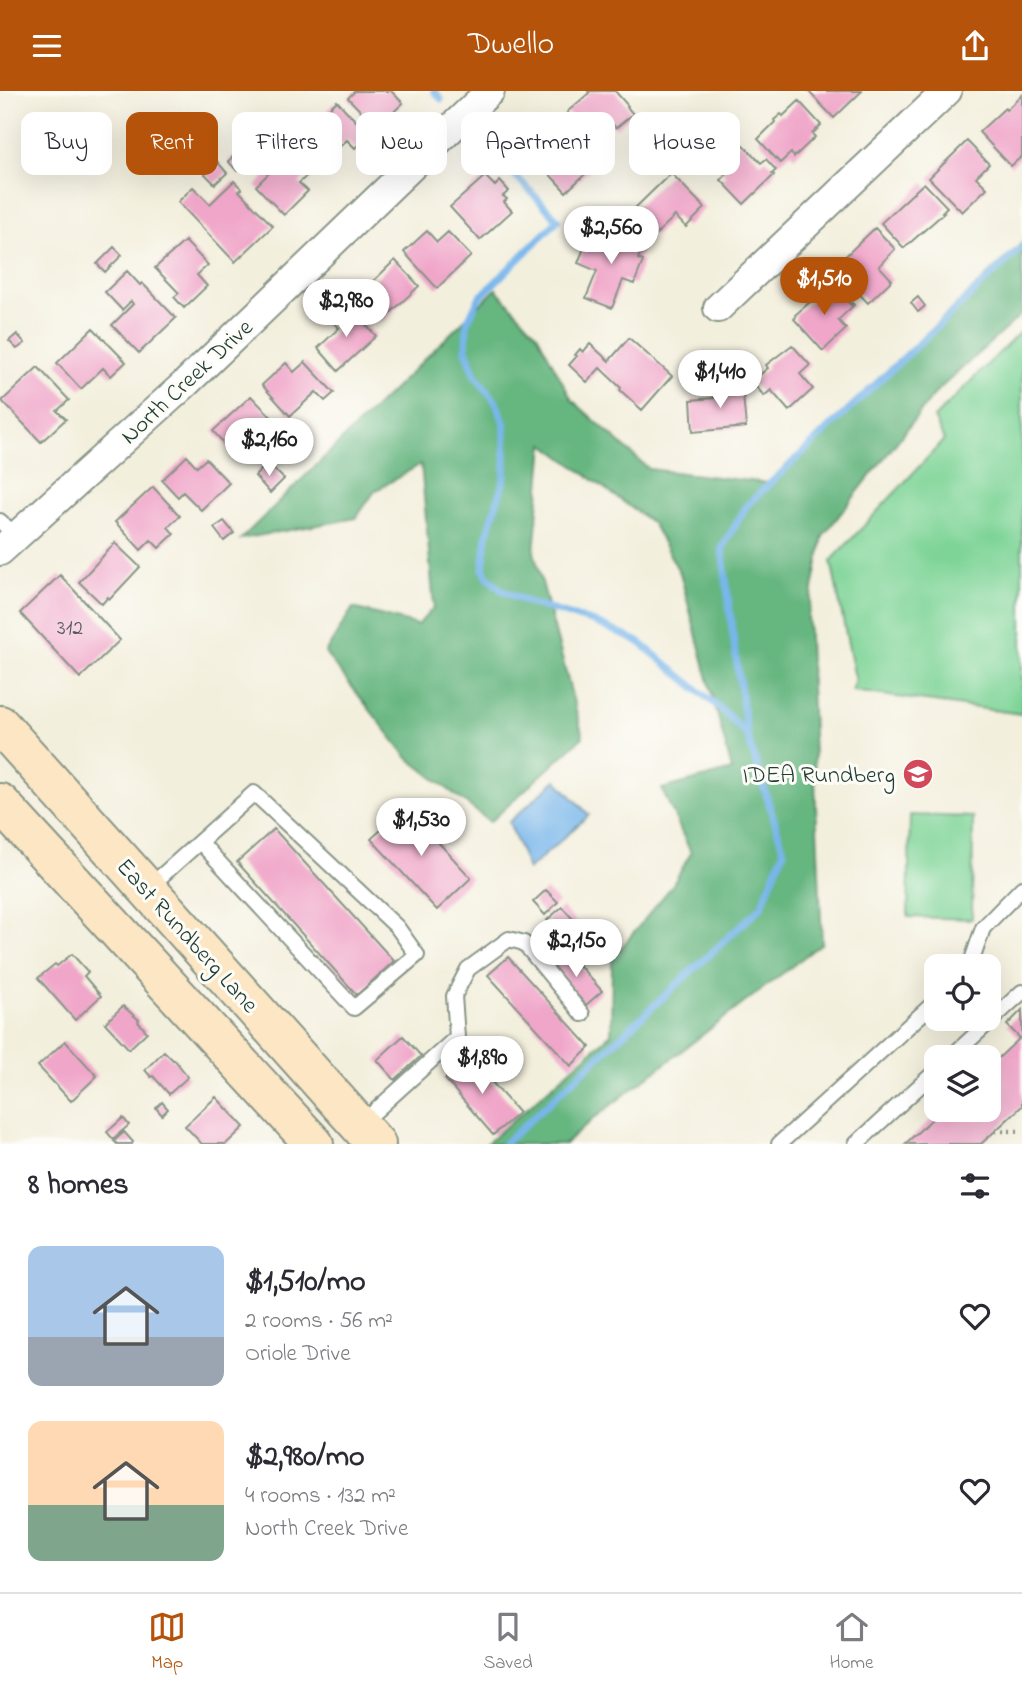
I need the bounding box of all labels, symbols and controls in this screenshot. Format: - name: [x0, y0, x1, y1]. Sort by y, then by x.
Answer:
- text: Dwello: [468, 22, 554, 69]
- icon: menu: [28, 27, 66, 65]
- icon: share: [956, 27, 994, 65]
- chip: Buy: [21, 112, 112, 175]
- chip: Rent: [126, 112, 218, 175]
- chip: Filters: [232, 112, 342, 175]
- chip: New: [356, 112, 447, 175]
- chip: Apartment: [461, 112, 615, 175]
- chip: House: [629, 112, 740, 175]
- pin: $2,560: [554, 207, 668, 266]
- text: $2,560: [580, 212, 642, 245]
- pin: $1,510: [767, 257, 881, 317]
- text: $1,510: [796, 263, 852, 296]
- pin: $2,980: [289, 279, 403, 339]
- text: $2,980: [319, 285, 373, 318]
- street label: North Creek Drive: [113, 312, 262, 454]
- pin: $1,410: [663, 351, 777, 410]
- text: $1,410: [694, 356, 746, 389]
- pin: $2,160: [212, 419, 326, 478]
- text: $2,160: [241, 424, 297, 457]
- house number: 312: [57, 614, 83, 644]
- school or university icon: IDEA Rundberg: [901, 757, 935, 791]
- place label: IDEA Rundberg: [743, 759, 895, 794]
- pin: $1,530: [364, 799, 478, 858]
- text: $1,530: [392, 804, 450, 837]
- street label: East Rundberg Lane: [107, 851, 266, 1022]
- pin: $2,150: [519, 919, 633, 979]
- text: $2,150: [546, 925, 606, 958]
- map controls: [924, 954, 1001, 1122]
- button: locate: [924, 954, 1001, 1031]
- pin: $1,890: [425, 1037, 539, 1096]
- text: $1,890: [457, 1042, 507, 1075]
- button: layers: [924, 1045, 1001, 1122]
- text: 8 homes: [28, 1164, 129, 1208]
- icon: filters: [956, 1167, 994, 1205]
- text: $1,510/mo: [245, 1261, 366, 1305]
- icon: home: [84, 1274, 168, 1358]
- icon: heart: [956, 1297, 994, 1335]
- text: 2 rooms · 56 m²: [245, 1305, 393, 1338]
- text: Oriole Drive: [245, 1338, 351, 1371]
- text: $2,980/mo: [245, 1436, 365, 1480]
- icon: home: [84, 1449, 168, 1533]
- icon: heart: [956, 1472, 994, 1510]
- text: 4 rooms · 132 m²: [245, 1480, 396, 1513]
- text: North Creek Drive: [245, 1513, 408, 1546]
- tab: Map: [148, 1608, 186, 1677]
- tab: Saved: [483, 1608, 533, 1677]
- tab: Home: [829, 1608, 874, 1677]

